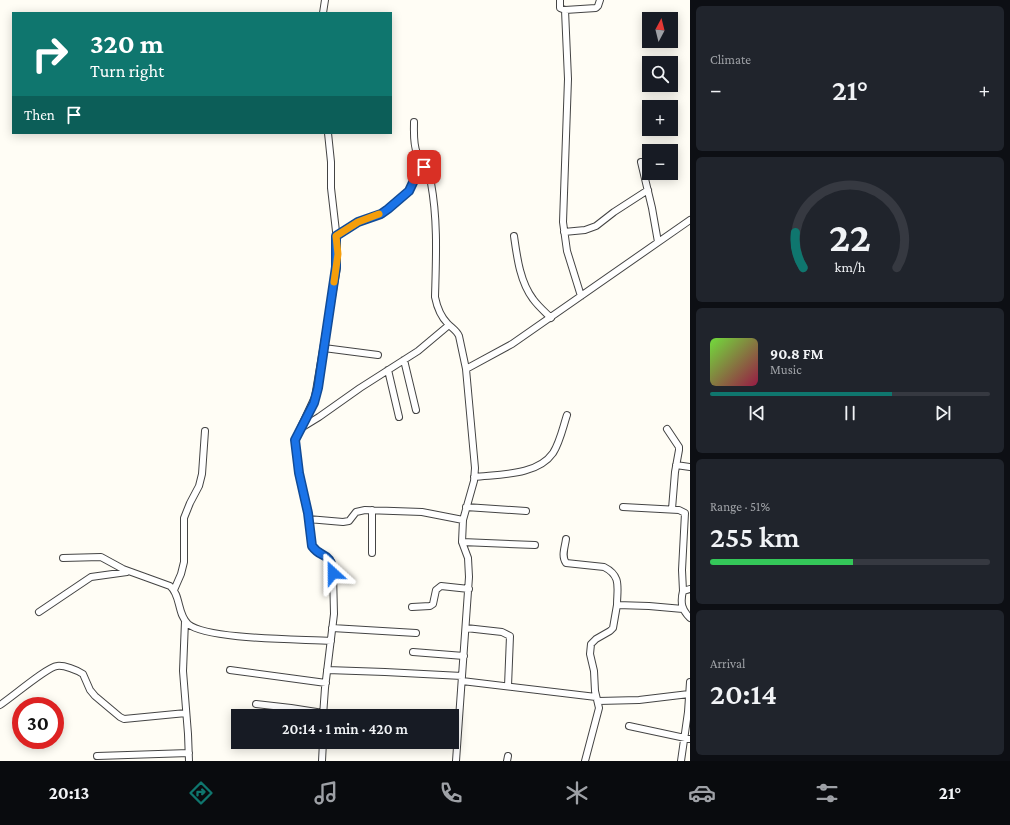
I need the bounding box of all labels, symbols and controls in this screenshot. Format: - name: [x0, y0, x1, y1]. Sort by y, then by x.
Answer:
- north arrow: [642, 12, 678, 48]
- map controls: [642, 12, 678, 180]
- icon: right: [24, 28, 76, 80]
- text: 320 m: [90, 28, 164, 59]
- text: Climate: [710, 52, 751, 67]
- button: search: [642, 56, 678, 92]
- text: Turn right: [90, 61, 164, 81]
- text: 21°: [832, 73, 868, 106]
- text: −: [710, 77, 722, 102]
- text: +: [978, 77, 990, 102]
- button: +: [642, 100, 678, 136]
- icon: arrive: [63, 104, 85, 126]
- text: Then: [24, 107, 55, 123]
- button: −: [642, 144, 678, 180]
- pin: [407, 150, 441, 184]
- icon: arrive: [413, 156, 435, 178]
- text: 22: [829, 213, 871, 259]
- text: km/h: [835, 258, 866, 274]
- text: 90.8 FM: [770, 346, 824, 362]
- text: Music: [770, 362, 802, 377]
- icon: previous: [746, 402, 768, 424]
- icon: pause: [839, 402, 861, 424]
- icon: next: [932, 402, 954, 424]
- text: Range · 51%: [710, 499, 770, 514]
- text: 255 km: [710, 520, 800, 553]
- position arrow: [312, 552, 354, 594]
- text: Arrival: [710, 656, 745, 671]
- text: 20:14: [710, 677, 777, 710]
- speed limit sign: 30: [12, 697, 64, 749]
- text: 20:14 · 1 min · 420 m: [282, 721, 408, 737]
- icon: directions: [187, 779, 215, 807]
- icon: music: [312, 779, 340, 807]
- icon: phone: [437, 779, 465, 807]
- icon: climate: [563, 779, 591, 807]
- icon: car: [688, 779, 716, 807]
- icon: filters: [813, 779, 841, 807]
- text: 20:13: [49, 783, 89, 803]
- text: 21°: [939, 783, 961, 803]

